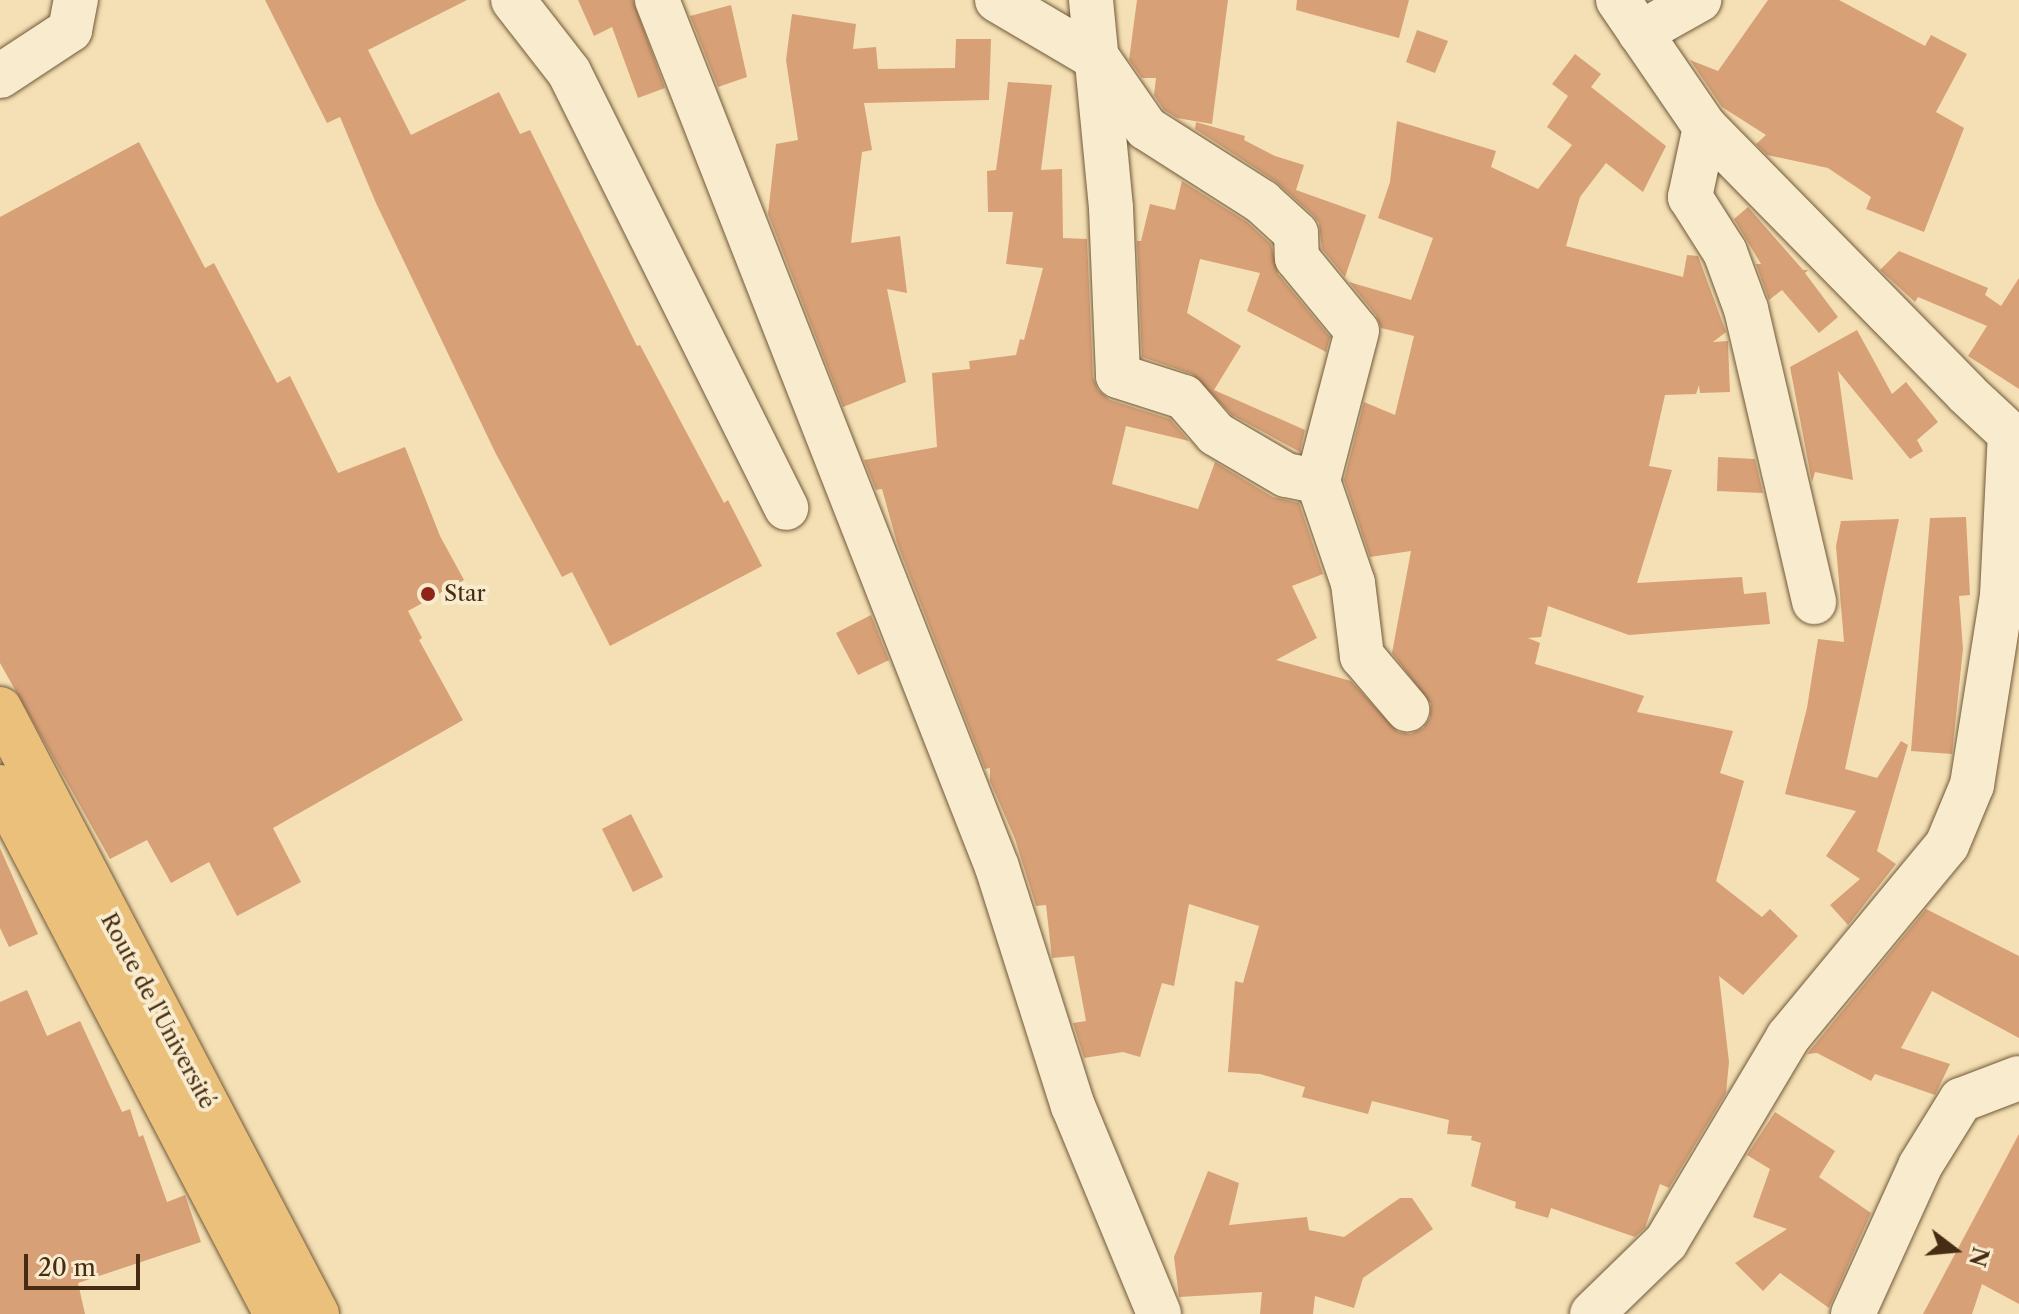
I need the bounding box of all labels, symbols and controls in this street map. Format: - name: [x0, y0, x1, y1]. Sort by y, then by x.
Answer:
- place label: Star: [444, 581, 486, 607]
- marker: Star: [419, 585, 437, 603]
- street label: Route de l'Université: [95, 909, 221, 1113]
- north arrow: [1915, 1210, 1995, 1290]
- scale bar: [28, 1238, 144, 1288]
- text: N: [1963, 1244, 1994, 1270]
- text: 20 m: [38, 1253, 96, 1282]

